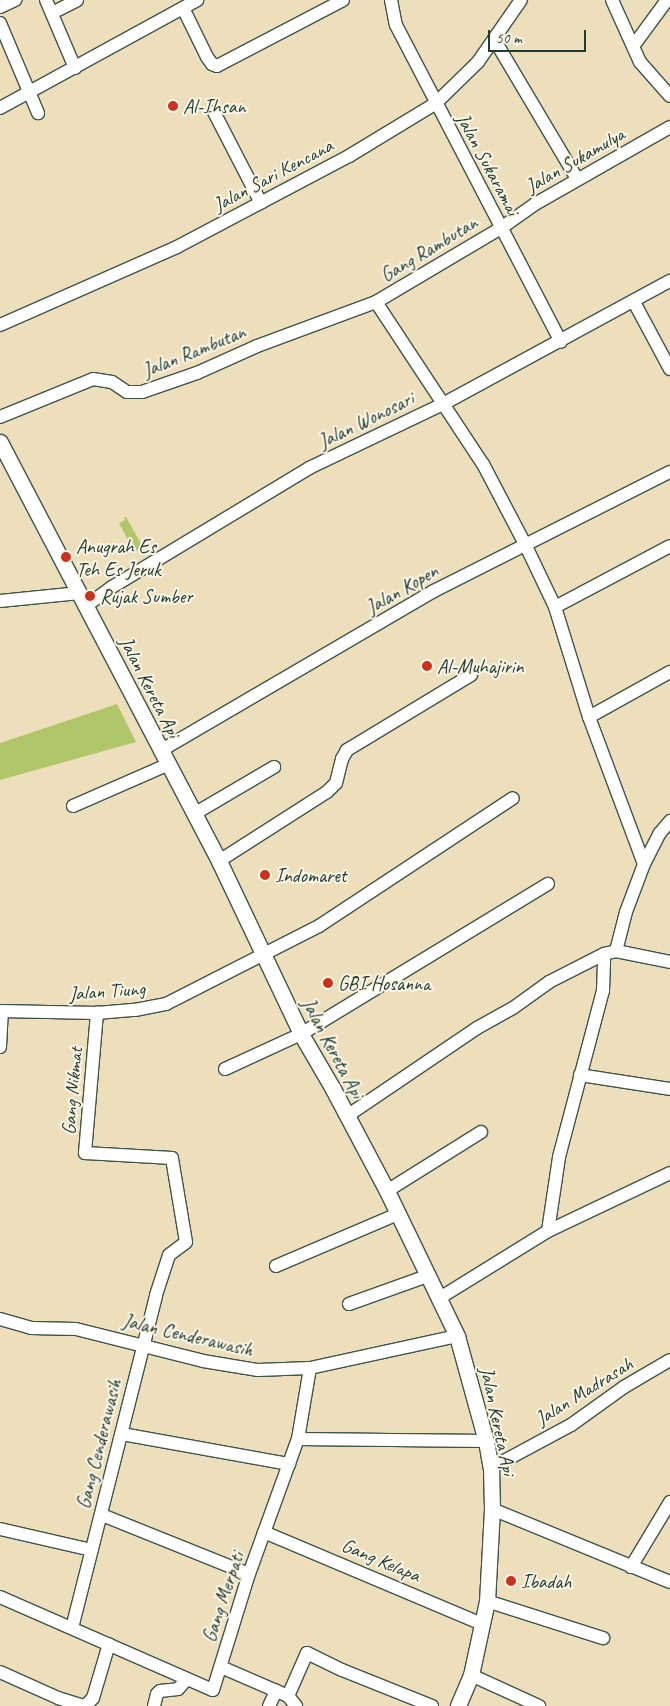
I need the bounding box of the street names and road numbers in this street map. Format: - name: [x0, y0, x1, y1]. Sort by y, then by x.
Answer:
- street label: Jalan Sukaramai: [451, 109, 525, 219]
- street label: Jalan Sukamulya: [521, 122, 629, 198]
- street label: Jalan Sari Kencana: [210, 134, 336, 216]
- street label: Gang Rambutan: [376, 210, 482, 288]
- street label: Jalan Rambutan: [138, 319, 250, 383]
- street label: Jalan Wonosari: [314, 387, 418, 453]
- street label: Jalan Kopen: [362, 559, 442, 619]
- street label: Jalan Kereta Api: [114, 632, 186, 742]
- street label: Jalan Tiung: [68, 976, 146, 1006]
- street label: Jalan Kereta Api: [297, 994, 369, 1102]
- street label: Gang Nikmat: [56, 1045, 88, 1137]
- street label: Jalan Cenderawasih: [120, 1308, 256, 1362]
- street label: Jalan Madrasah: [531, 1352, 637, 1430]
- street label: Jalan Kereta Api: [475, 1365, 521, 1477]
- street label: Gang Cenderawasih: [71, 1377, 127, 1511]
- street label: Gang Kelapa: [338, 1533, 424, 1587]
- street label: Gang Merpati: [197, 1549, 249, 1645]

